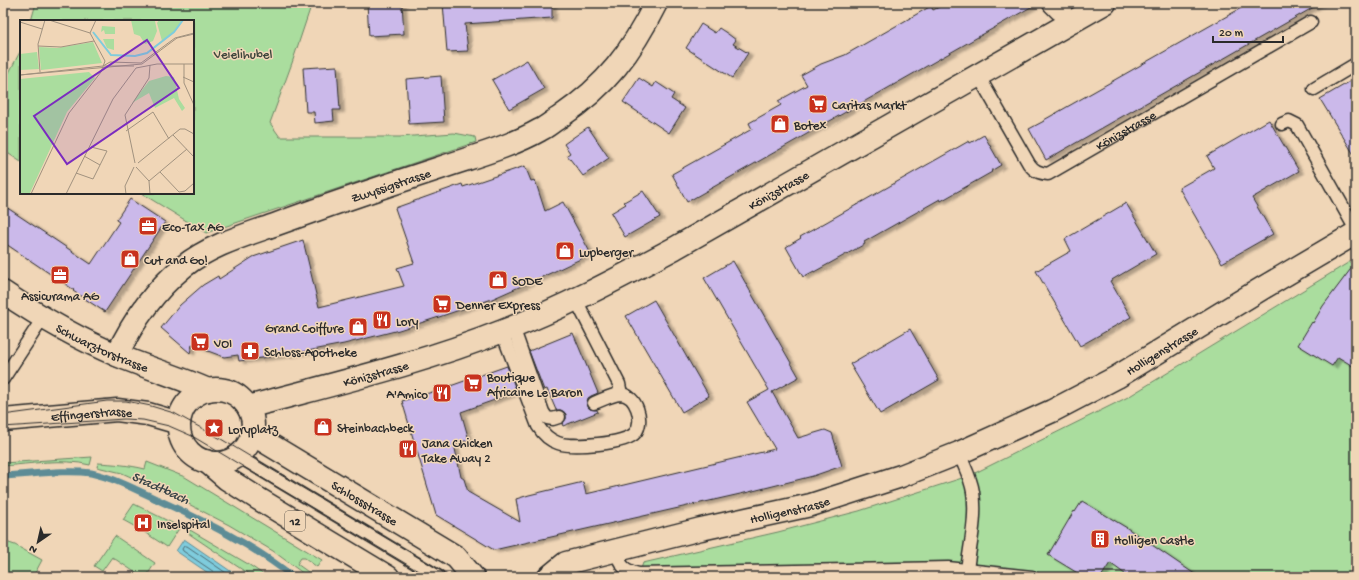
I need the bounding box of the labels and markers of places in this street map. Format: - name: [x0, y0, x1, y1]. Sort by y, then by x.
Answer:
- supermarket icon: Caritas Markt: [807, 93, 829, 115]
- place label: Caritas Markt: [832, 99, 908, 114]
- shop icon: Botex: [769, 113, 791, 135]
- place label: Botex: [793, 119, 826, 134]
- office icon: Eco-Tax AG: [137, 215, 159, 237]
- place label: Eco-Tax AG: [162, 221, 224, 236]
- shop icon: Lupberger: [554, 240, 576, 262]
- place label: Lupberger: [579, 246, 635, 261]
- shop icon: Cut and Go!: [119, 248, 141, 270]
- place label: Cut and Go!: [144, 254, 208, 269]
- office icon: Assicurama AG: [49, 264, 71, 286]
- shop icon: SODE: [487, 269, 509, 291]
- place label: SODE: [512, 275, 543, 290]
- place label: Assicurama AG: [21, 290, 100, 305]
- supermarket icon: Denner Express: [431, 293, 453, 315]
- place label: Denner Express: [455, 299, 541, 314]
- restaurant icon: Lory: [371, 309, 393, 331]
- place label: Lory: [396, 315, 419, 330]
- shop icon: Grand Coiffure: [347, 316, 369, 338]
- place label: Grand Coiffure: [265, 322, 344, 337]
- supermarket icon: VOI: [189, 331, 211, 353]
- place label: VOI: [213, 337, 232, 352]
- pharmacy icon: Schloss-Apotheke: [239, 340, 261, 362]
- place label: Schloss-Apotheke: [264, 346, 357, 361]
- place label: Boutique Africaine Le Baron: [486, 371, 583, 401]
- supermarket icon: Boutique Africaine Le Baron: [462, 372, 484, 394]
- restaurant icon: A'Amico: [431, 382, 453, 404]
- place label: A'Amico: [386, 388, 428, 403]
- shop icon: Steinbachbeck: [312, 416, 334, 438]
- place icon: Loryplatz: [203, 417, 225, 439]
- place label: Steinbachbeck: [337, 422, 415, 437]
- place label: Loryplatz: [228, 423, 279, 438]
- place label: Jana Chicken Take Away 2: [421, 437, 493, 467]
- restaurant icon: Jana Chicken Take Away 2: [397, 438, 419, 460]
- hospital icon: Inselspital: [132, 512, 154, 534]
- place label: Inselspital: [157, 518, 210, 533]
- building icon: Holligen Castle: [1089, 528, 1111, 550]
- place label: Holligen Castle: [1114, 534, 1194, 549]

